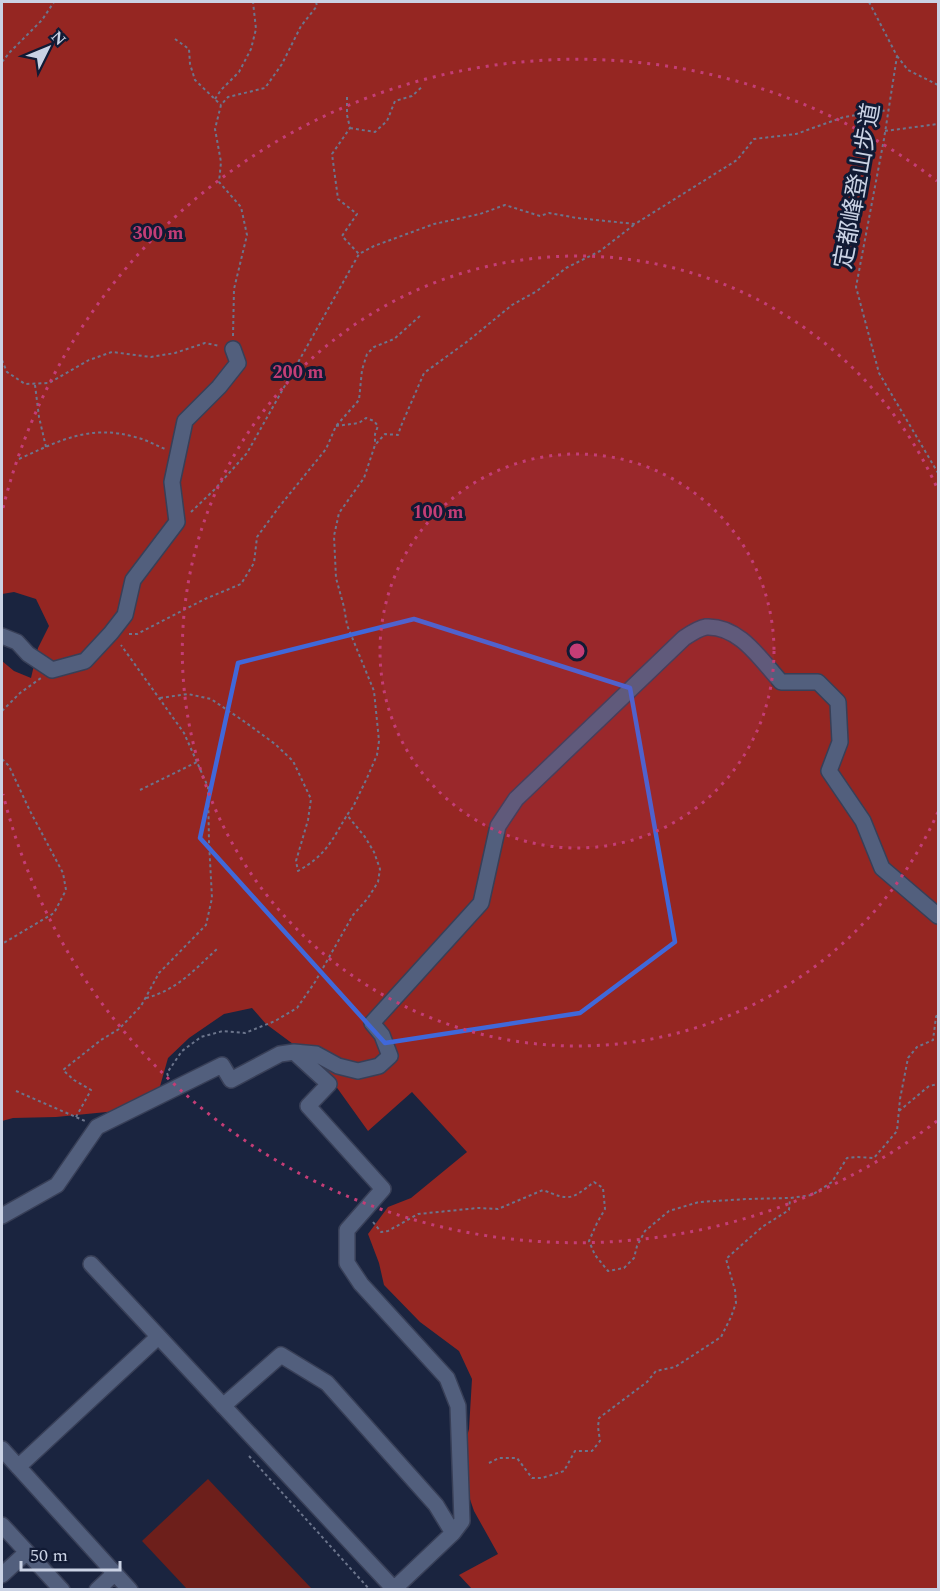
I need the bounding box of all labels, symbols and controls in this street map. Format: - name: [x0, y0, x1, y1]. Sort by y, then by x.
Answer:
- north arrow: [18, 18, 78, 78]
- text: N: [45, 25, 71, 51]
- street label: 定都峰登山步道: [826, 100, 890, 272]
- text: 300 m: [132, 220, 184, 247]
- text: 200 m: [272, 359, 324, 386]
- text: 100 m: [412, 499, 464, 526]
- centre of rings: [567, 641, 587, 661]
- scale bar: [21, 1534, 120, 1572]
- text: 50 m: [30, 1542, 68, 1569]

